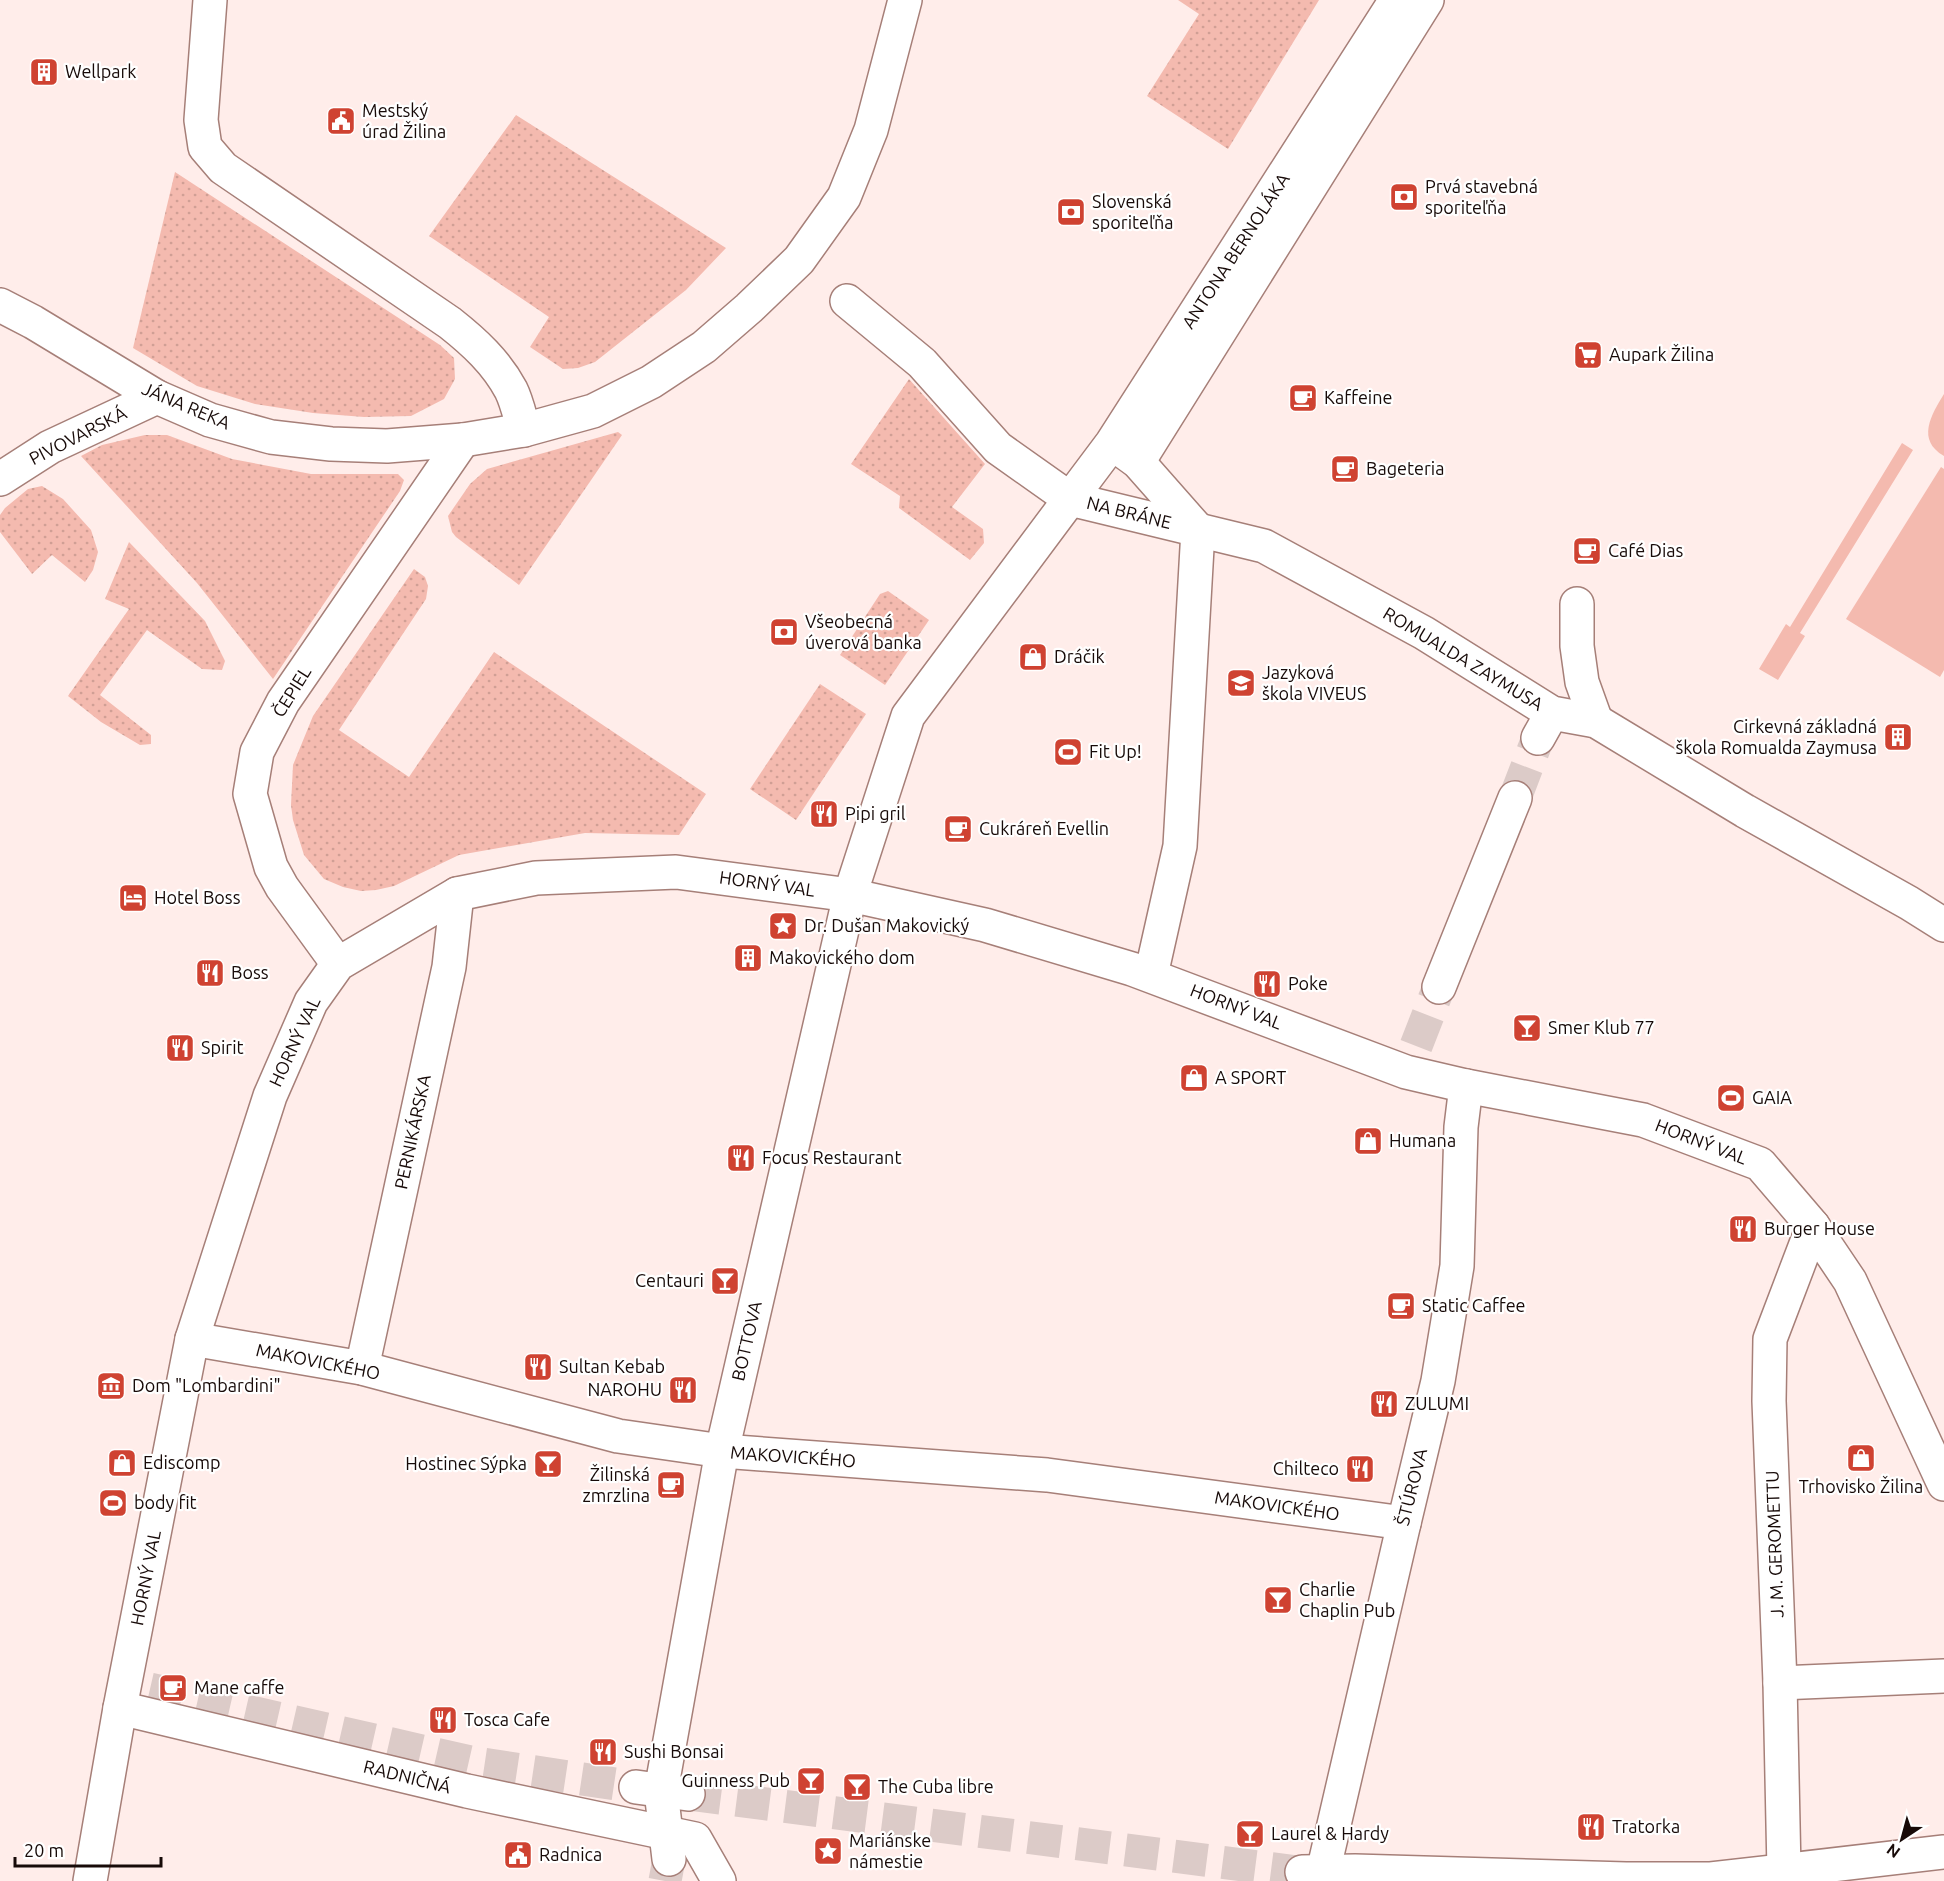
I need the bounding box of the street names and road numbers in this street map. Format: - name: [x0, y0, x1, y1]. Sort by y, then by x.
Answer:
- street label: ANTONA BERNOLÁKA: [1177, 168, 1293, 332]
- street label: JÁNA REKA: [139, 377, 234, 433]
- street label: PIVOVARSKÁ: [25, 401, 130, 468]
- street label: NA BRÁNE: [1085, 491, 1174, 532]
- street label: ROMUALDA ZAYMUSA: [1380, 603, 1547, 714]
- street label: ČEPIEL: [267, 662, 314, 720]
- street label: HORNÝ VAL: [718, 865, 816, 900]
- street label: HORNÝ VAL: [1188, 979, 1285, 1033]
- street label: HORNÝ VAL: [264, 993, 324, 1090]
- street label: PERNIKÁRSKA: [389, 1072, 434, 1191]
- street label: HORNÝ VAL: [1653, 1114, 1750, 1168]
- street label: BOTTOVA: [727, 1299, 765, 1383]
- street label: MAKOVICKÉHO: [254, 1338, 382, 1383]
- street label: MAKOVICKÉHO: [729, 1441, 857, 1470]
- street label: ŠTÚROVA: [1391, 1446, 1430, 1527]
- street label: J. M. GEROMETTU: [1761, 1470, 1787, 1618]
- street label: MAKOVICKÉHO: [1213, 1485, 1341, 1524]
- street label: HORNÝ VAL: [125, 1528, 164, 1627]
- street label: RADNIČNÁ: [362, 1755, 453, 1797]

